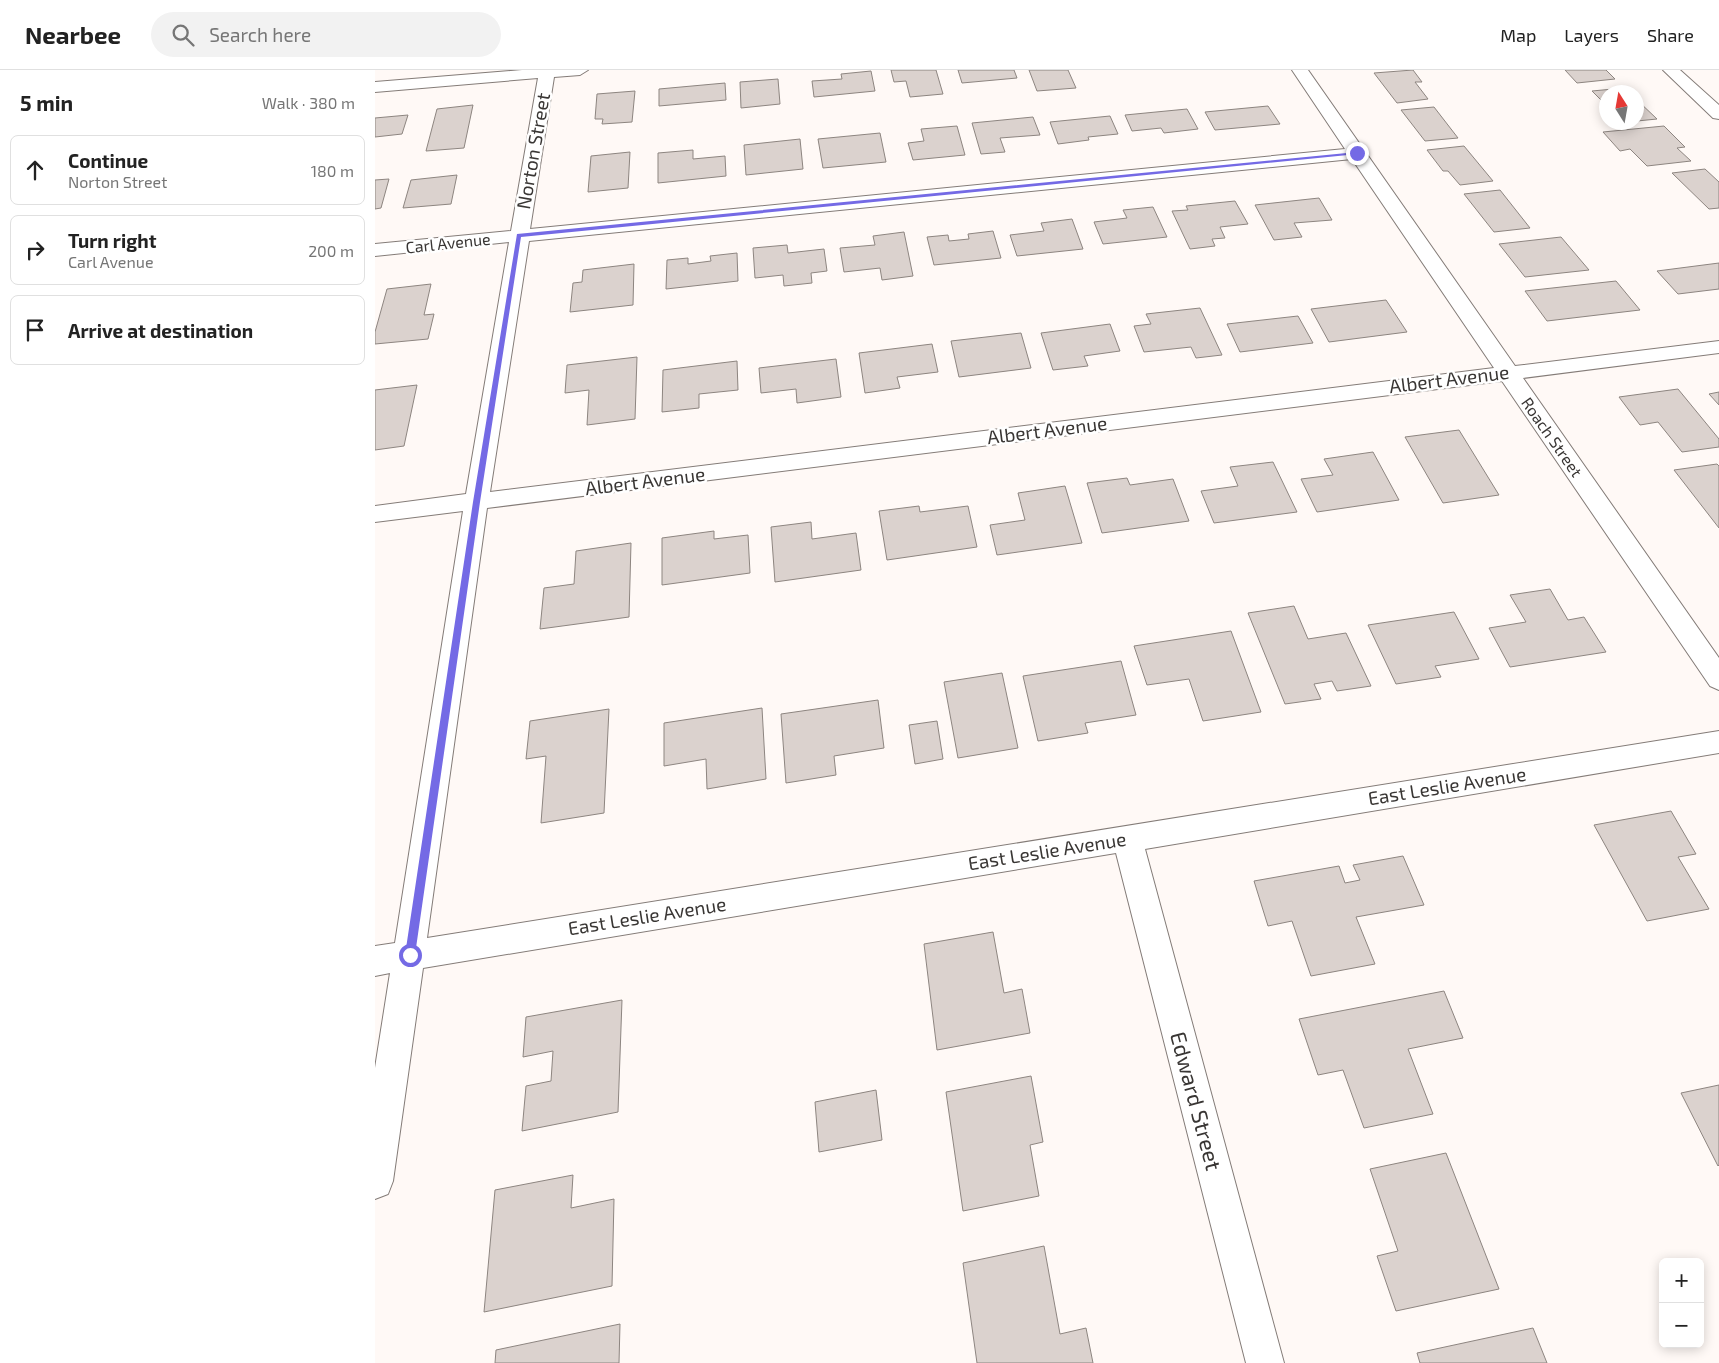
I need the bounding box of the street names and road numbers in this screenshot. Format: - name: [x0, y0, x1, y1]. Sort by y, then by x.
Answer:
- street label: Norton Street: [511, 91, 554, 211]
- street label: Carl Avenue: [404, 229, 491, 256]
- street label: Albert Avenue: [1388, 360, 1510, 397]
- street label: Roach Street: [1518, 393, 1587, 480]
- street label: Albert Avenue: [986, 411, 1108, 448]
- street label: Albert Avenue: [584, 462, 706, 499]
- street label: East Leslie Avenue: [1366, 762, 1528, 809]
- street label: East Leslie Avenue: [966, 827, 1128, 874]
- street label: East Leslie Avenue: [566, 892, 728, 939]
- street label: Edward Street: [1166, 1029, 1228, 1173]

